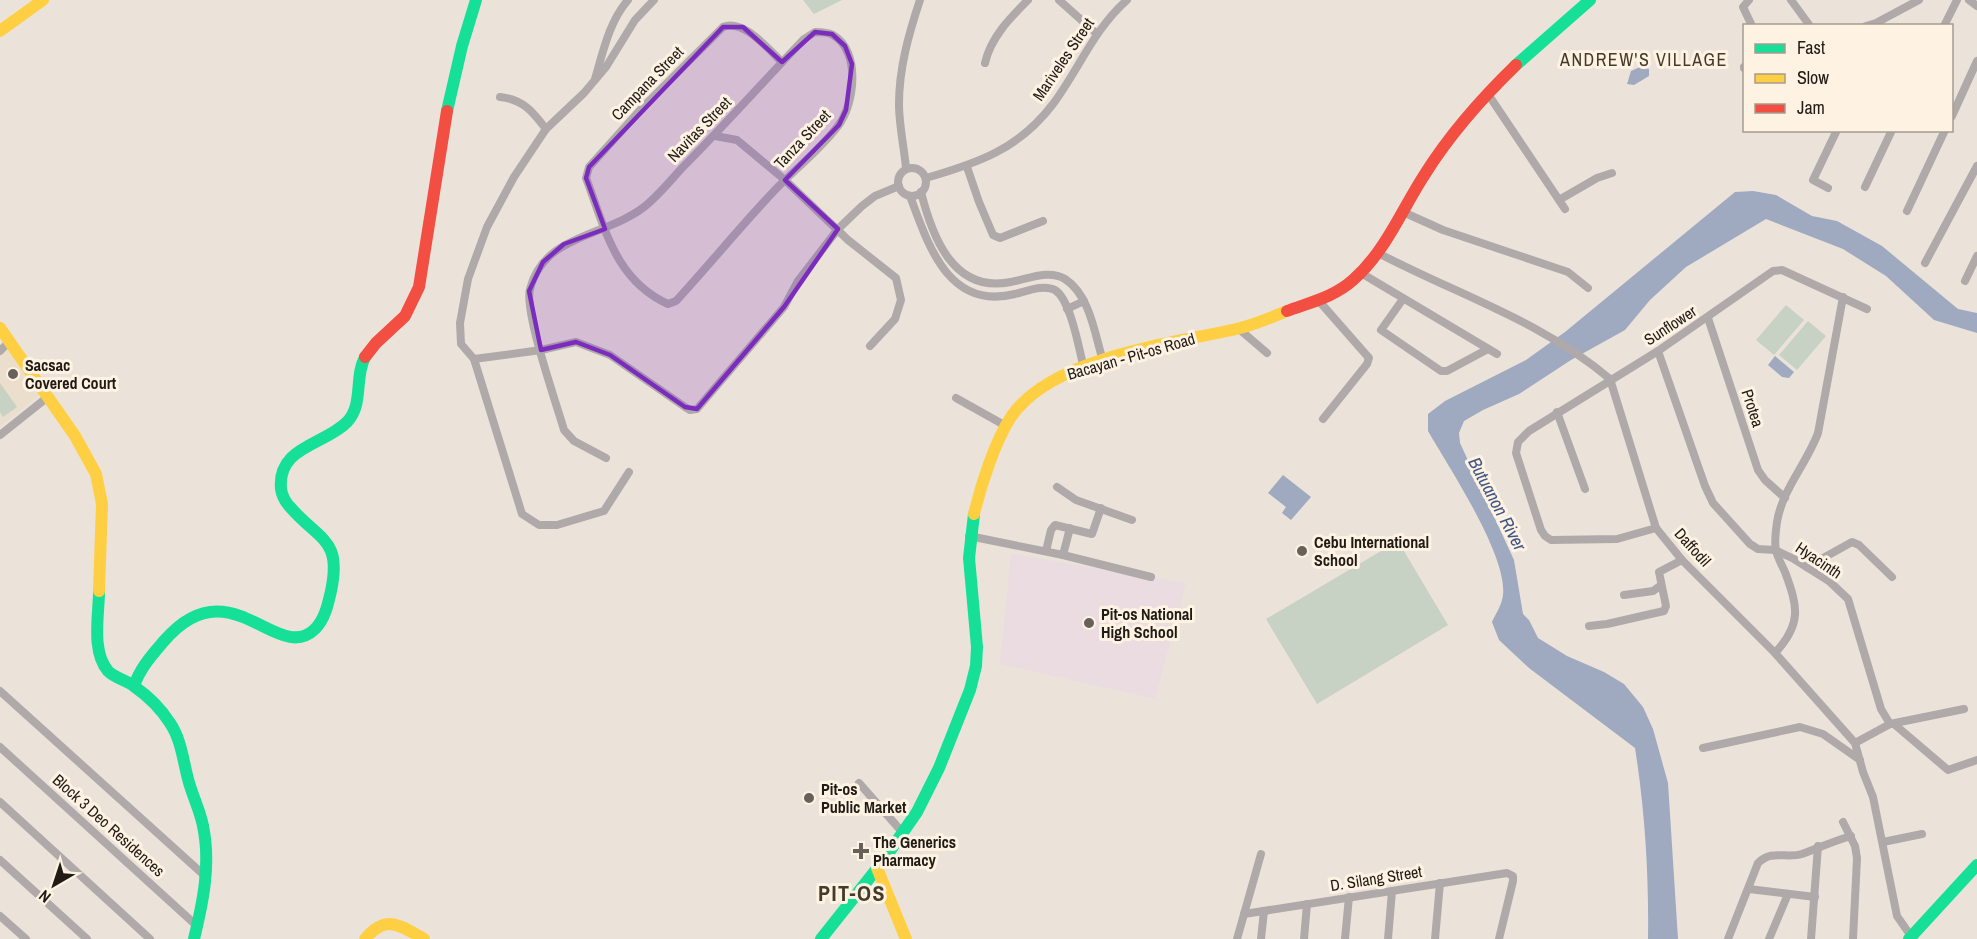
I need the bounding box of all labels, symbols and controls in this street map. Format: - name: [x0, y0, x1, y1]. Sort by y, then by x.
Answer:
- street label: Mariveles Street: [1027, 13, 1099, 105]
- legend: [1743, 24, 1953, 132]
- text: Fast: [1797, 35, 1825, 60]
- street label: Campana Street: [606, 41, 688, 125]
- district label: ANDREW'S VILLAGE: [1559, 47, 1728, 72]
- text: Slow: [1797, 65, 1829, 90]
- street label: Navitas Street: [662, 91, 736, 167]
- text: Jam: [1797, 95, 1825, 120]
- street label: Tanza Street: [769, 104, 835, 174]
- street label: Sunflower: [1640, 300, 1701, 350]
- street label: Bacayan - Pit-os Road: [1065, 327, 1197, 385]
- place label: Sacsac Covered Court: [25, 354, 117, 394]
- marker: Sacsac Covered Court: [6, 367, 20, 381]
- street label: Protea: [1737, 386, 1770, 430]
- water label: Butuanon River: [1462, 453, 1533, 556]
- street label: Daffodil: [1670, 523, 1716, 571]
- place label: Cebu International School: [1314, 531, 1429, 571]
- street label: Hyacinth: [1791, 536, 1847, 584]
- marker: Cebu International School: [1295, 544, 1309, 558]
- place label: Pit-os National High School: [1101, 603, 1193, 643]
- marker: Pit-os National High School: [1082, 616, 1096, 630]
- street label: Block 3 Deo Residences: [48, 769, 170, 881]
- place label: Pit-os Public Market: [821, 778, 907, 818]
- marker: Pit-os Public Market: [802, 791, 816, 805]
- place label: The Generics Pharmacy: [873, 831, 956, 871]
- marker: The Generics Pharmacy: [854, 844, 868, 858]
- north arrow: [24, 855, 84, 915]
- street label: D. Silang Street: [1329, 860, 1424, 896]
- district label: PIT-OS: [818, 878, 886, 908]
- text: N: [34, 885, 55, 908]

